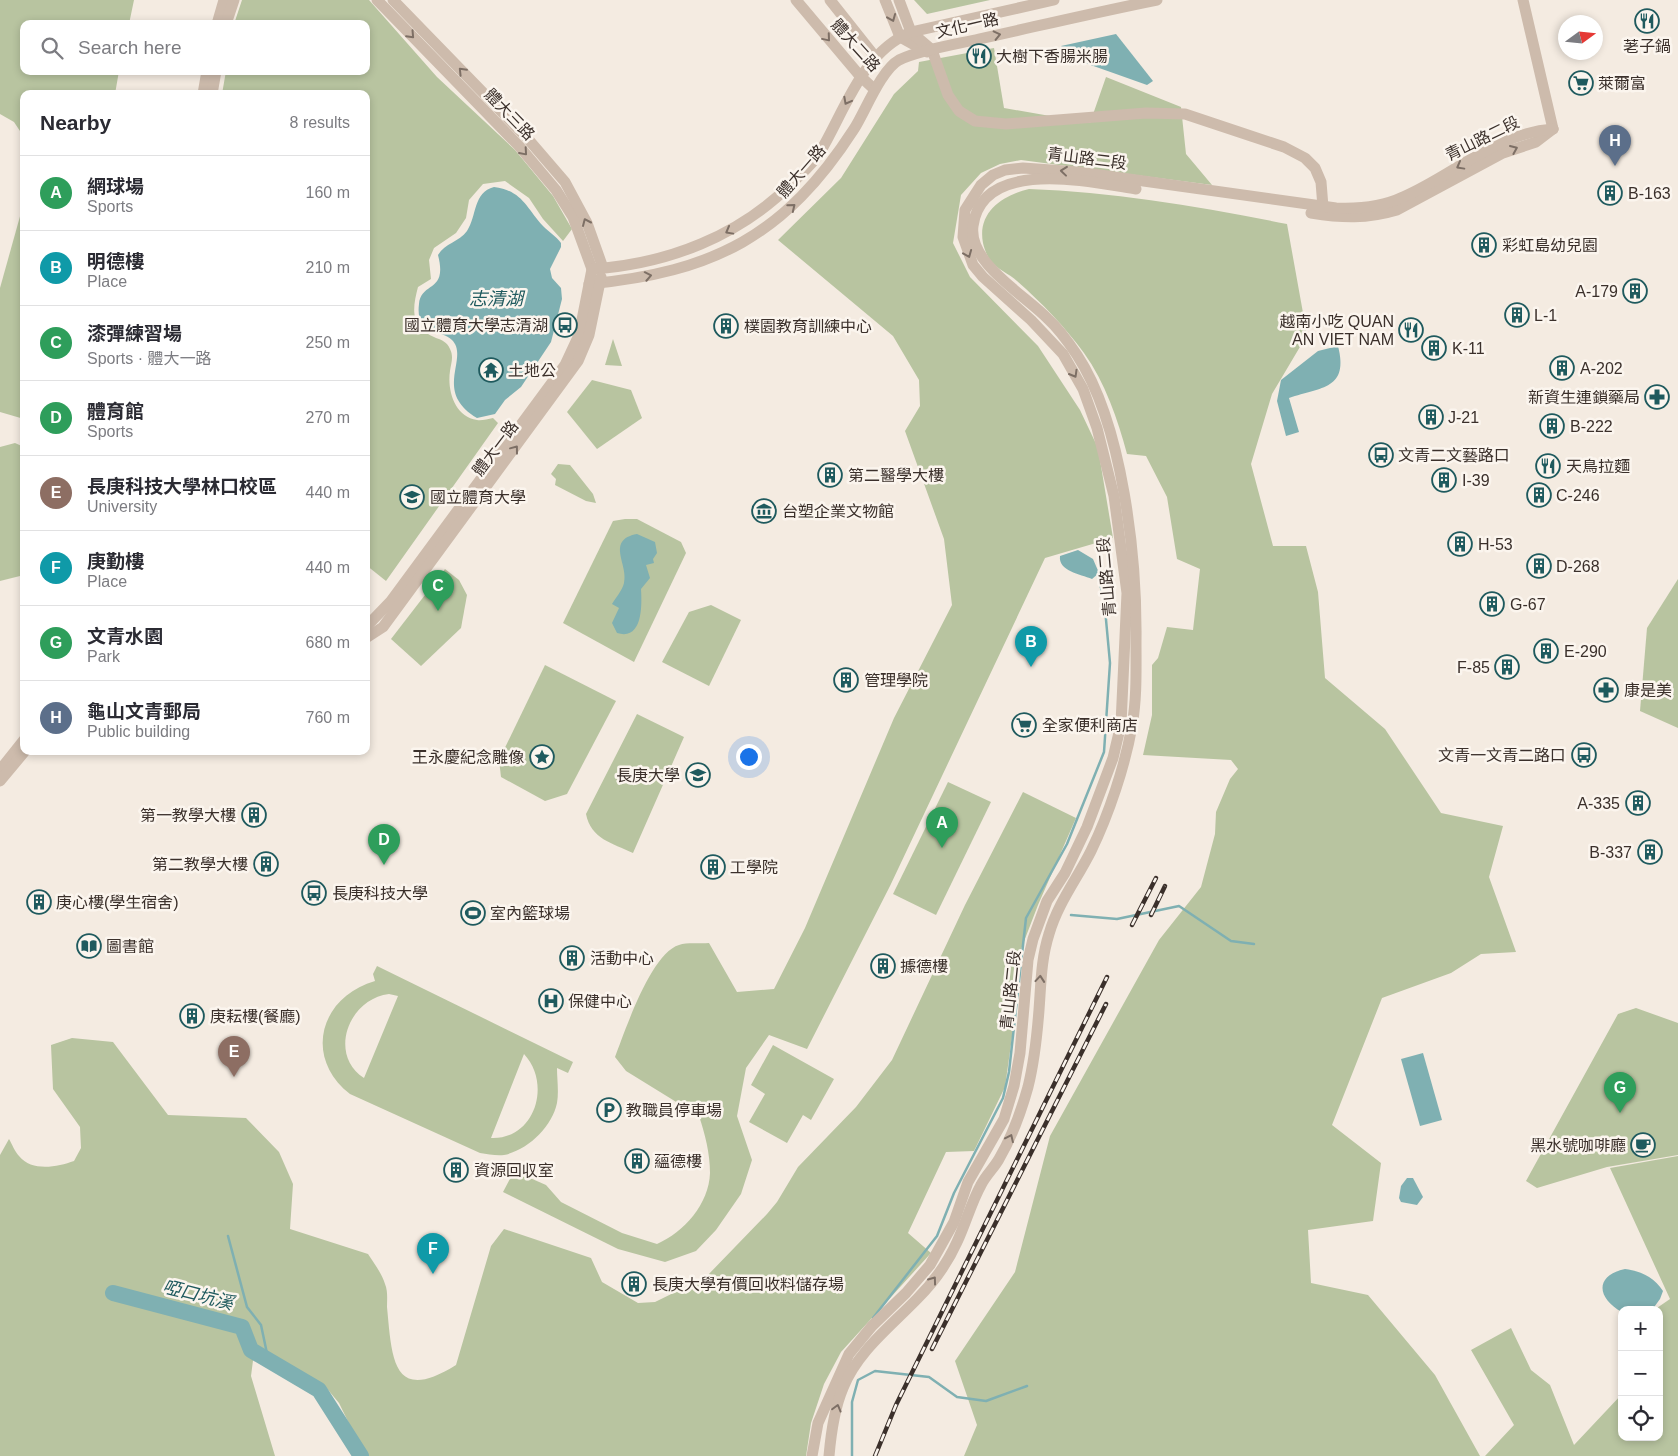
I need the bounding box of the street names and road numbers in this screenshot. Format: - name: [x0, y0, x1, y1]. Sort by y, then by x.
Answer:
- street label: 文化一路: [934, 10, 1000, 41]
- street label: 體大二路: [828, 16, 883, 75]
- street label: 體大三路: [481, 85, 538, 143]
- street label: 青山路二段: [1443, 113, 1522, 164]
- street label: 體大一路: [774, 142, 829, 201]
- street label: 青山路二段: [1046, 145, 1128, 172]
- street label: 體大一路: [469, 418, 521, 479]
- street label: 青山路二段: [1095, 536, 1118, 618]
- street label: 青山路二段: [998, 949, 1023, 1031]

